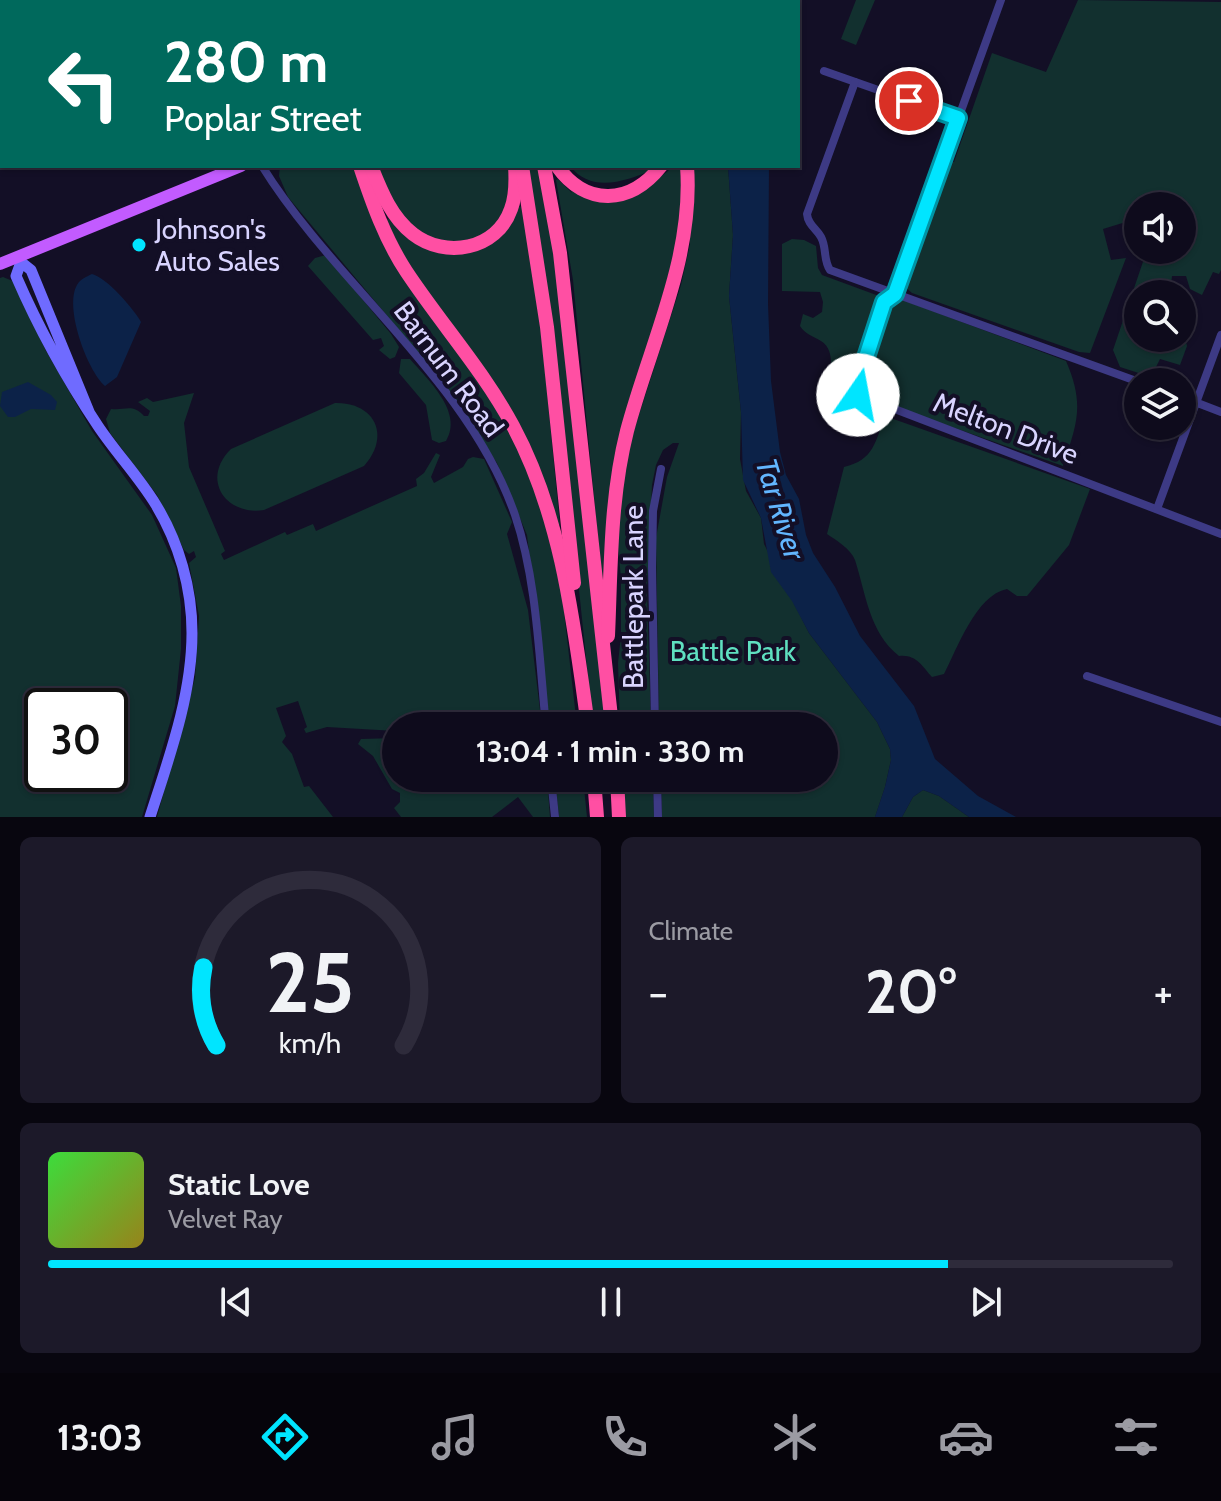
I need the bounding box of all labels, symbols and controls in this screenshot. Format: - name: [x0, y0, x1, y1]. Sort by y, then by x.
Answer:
- text: 280 m: [164, 28, 328, 96]
- icon: left: [32, 32, 136, 136]
- pin: [875, 67, 943, 135]
- icon: arrive: [887, 79, 931, 123]
- text: Poplar Street: [164, 96, 362, 140]
- map controls: [1124, 192, 1196, 440]
- button: sound: [1124, 192, 1196, 264]
- place label: Johnson's Auto Sales: [154, 212, 280, 278]
- marker: Johnson's Auto Sales: [130, 236, 148, 254]
- button: search: [1124, 280, 1196, 352]
- street label: Barnum Road: [387, 295, 511, 443]
- position arrow: [816, 353, 900, 437]
- button: layers: [1124, 368, 1196, 440]
- street label: Melton Drive: [929, 385, 1083, 471]
- water label: Tar River: [748, 454, 814, 566]
- street label: Battlepark Lane: [616, 505, 650, 689]
- park label: Battle Park: [670, 634, 797, 668]
- speed limit sign: 30: [24, 688, 128, 792]
- text: 13:04 · 1 min · 330 m: [476, 733, 744, 770]
- text: Climate: [649, 915, 733, 947]
- text: 25: [266, 932, 355, 1033]
- text: 20°: [865, 955, 956, 1028]
- text: −: [649, 966, 668, 1019]
- text: +: [1154, 966, 1173, 1019]
- text: km/h: [279, 1025, 342, 1060]
- text: Static Love: [168, 1166, 310, 1203]
- text: Velvet Ray: [168, 1203, 283, 1235]
- icon: previous: [214, 1280, 258, 1324]
- icon: pause: [589, 1280, 633, 1324]
- icon: next: [964, 1280, 1008, 1324]
- icon: directions: [257, 1409, 313, 1465]
- icon: music: [427, 1409, 483, 1465]
- icon: phone: [597, 1409, 653, 1465]
- icon: climate: [767, 1409, 823, 1465]
- icon: car: [938, 1409, 994, 1465]
- icon: filters: [1108, 1409, 1164, 1465]
- text: 13:03: [57, 1415, 143, 1459]

